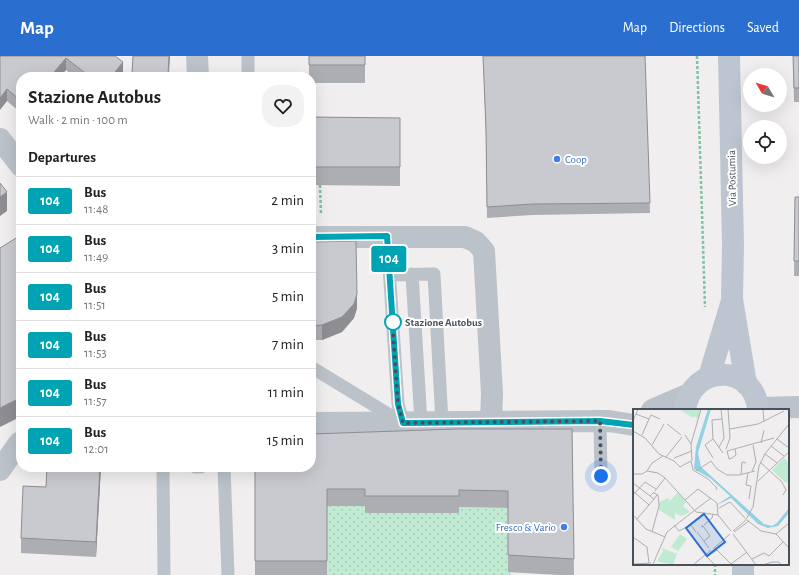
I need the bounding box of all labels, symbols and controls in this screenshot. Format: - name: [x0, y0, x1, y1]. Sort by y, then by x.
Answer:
- text: Map: [20, 19, 54, 38]
- text: Map: [623, 21, 647, 35]
- text: Directions: [669, 21, 725, 35]
- text: Saved: [747, 21, 779, 35]
- north arrow: [743, 68, 787, 112]
- map controls: [743, 68, 787, 164]
- button: heart: [262, 85, 304, 127]
- text: Stazione Autobus: [28, 88, 161, 107]
- text: Walk · 2 min · 100 m: [28, 114, 128, 127]
- button: locate: [743, 120, 787, 164]
- text: Departures: [28, 150, 96, 165]
- street label: Via Postumia: [726, 150, 738, 206]
- marker: Coop: [552, 154, 562, 164]
- place label: Coop: [565, 154, 587, 165]
- text: Bus: [84, 185, 106, 200]
- text: 2 min: [271, 193, 304, 208]
- text: 104: [40, 194, 60, 208]
- text: 11:48: [84, 203, 108, 216]
- text: Bus: [84, 233, 106, 248]
- text: 3 min: [272, 241, 304, 256]
- text: 104: [40, 242, 60, 256]
- line badge: 104: [366, 246, 412, 272]
- text: 11:49: [84, 251, 108, 264]
- text: 104: [379, 252, 399, 266]
- text: Bus: [84, 281, 106, 296]
- text: 5 min: [272, 289, 304, 304]
- text: 104: [40, 290, 60, 304]
- text: 11:51: [84, 299, 106, 312]
- marker: Stazione Autobus: [384, 313, 402, 331]
- place label: Stazione Autobus: [405, 317, 482, 328]
- text: Bus: [84, 329, 106, 344]
- text: 7 min: [272, 337, 304, 352]
- text: 104: [40, 338, 60, 352]
- text: 11:53: [84, 347, 107, 360]
- text: Bus: [84, 377, 106, 392]
- text: 11 min: [268, 385, 304, 400]
- text: 104: [40, 386, 60, 400]
- text: 11:57: [84, 395, 107, 408]
- inset map: [633, 409, 789, 565]
- text: Bus: [84, 425, 106, 440]
- text: 15 min: [267, 433, 304, 448]
- text: 104: [40, 434, 60, 448]
- text: 12:01: [84, 443, 109, 456]
- your location: [591, 466, 611, 486]
- place label: Fresco & Vario: [496, 522, 556, 533]
- marker: Fresco & Vario: [559, 522, 569, 532]

